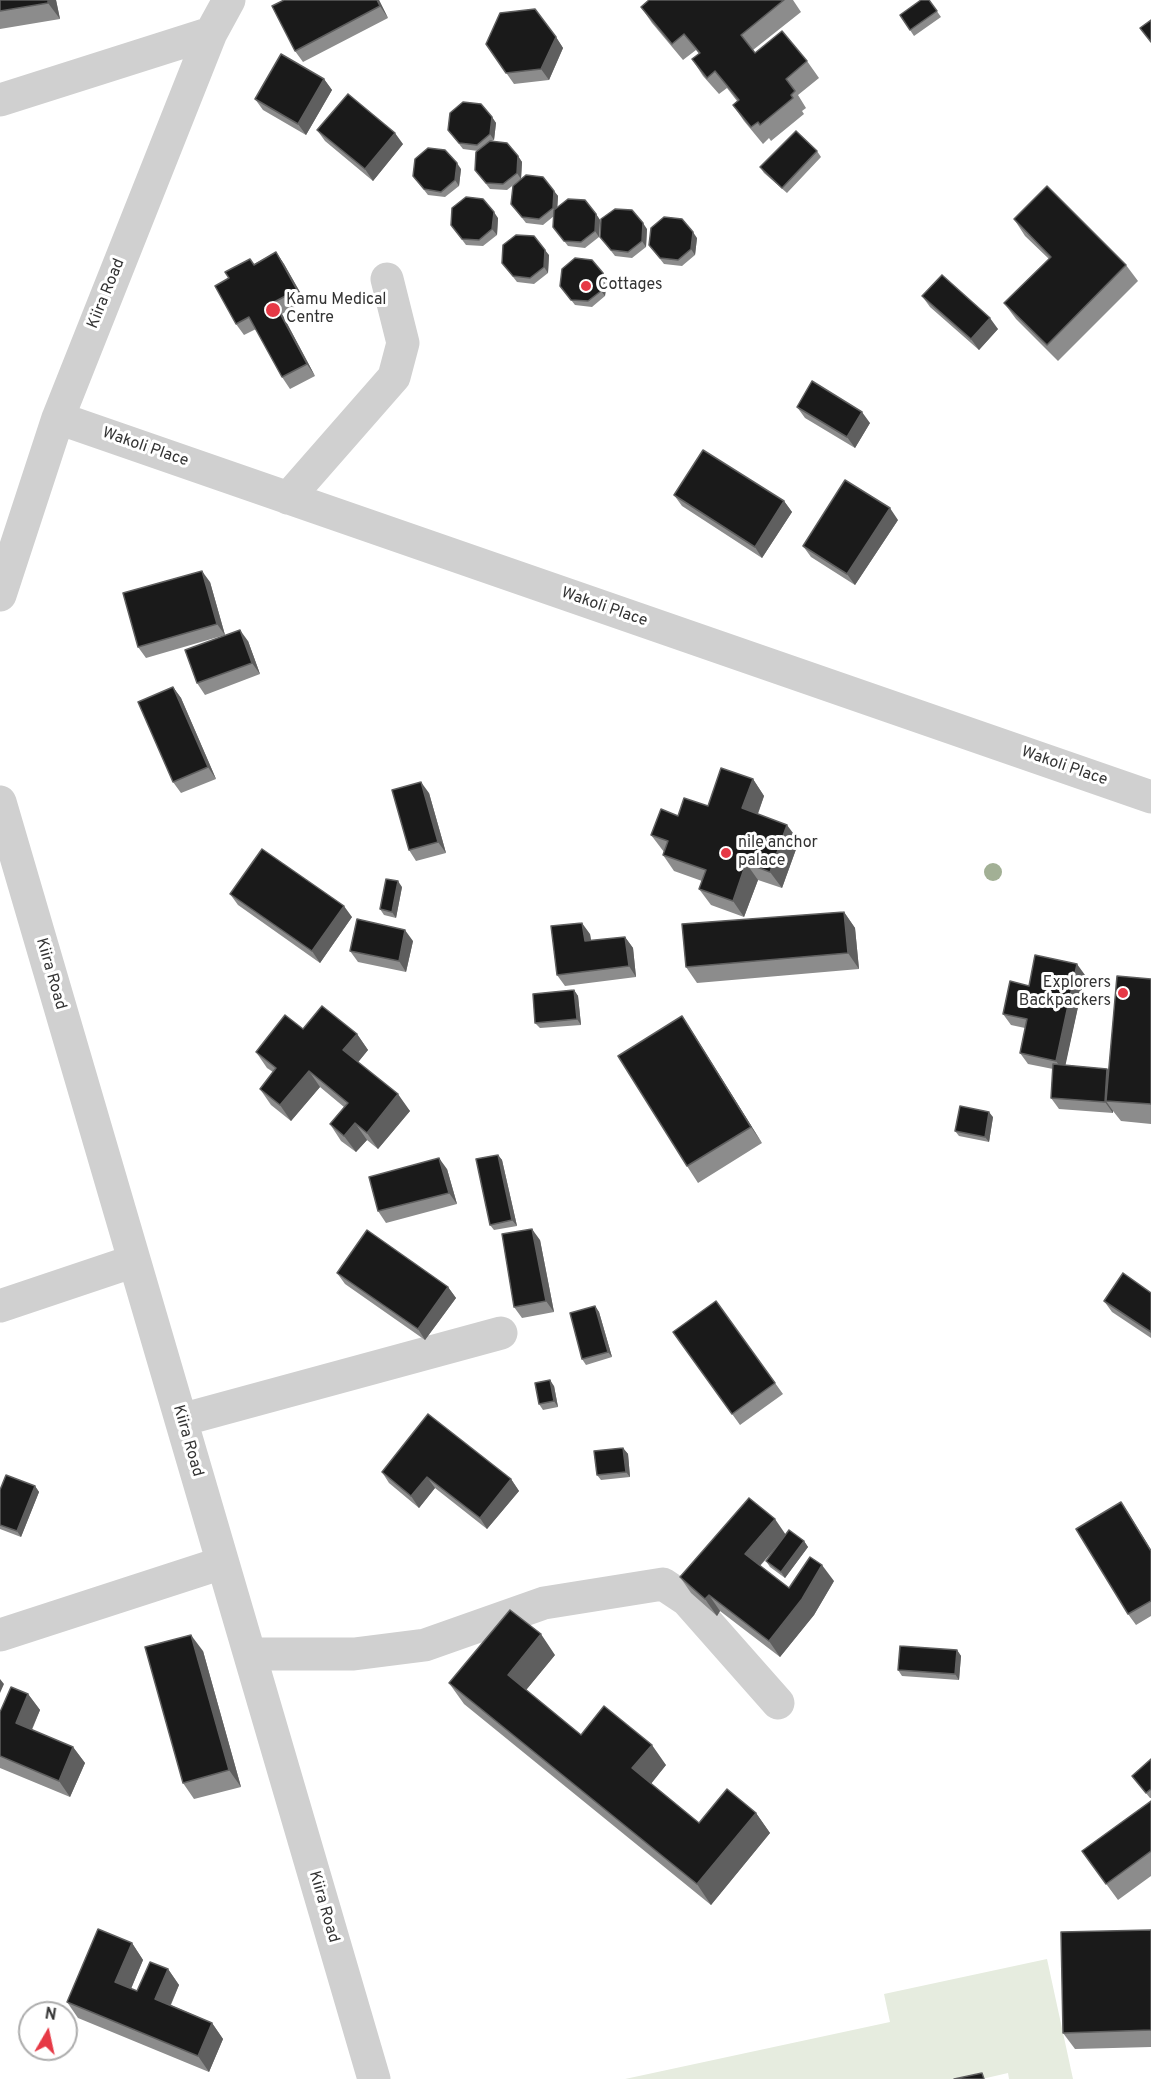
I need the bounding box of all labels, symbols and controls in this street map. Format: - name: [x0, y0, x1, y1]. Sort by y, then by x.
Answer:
- street label: Kiira Road: [84, 256, 130, 332]
- place label: Cottages: [598, 276, 662, 296]
- marker: Cottages: [579, 279, 593, 293]
- place label: Kamu Medical Centre: [286, 291, 387, 329]
- marker: Kamu Medical Centre: [264, 301, 282, 319]
- street label: Wakoli Place: [99, 424, 191, 472]
- street label: Wakoli Place: [558, 584, 650, 632]
- street label: Wakoli Place: [1018, 743, 1110, 791]
- place label: nile anchor palace: [738, 834, 818, 872]
- marker: nile anchor palace: [719, 846, 733, 860]
- street label: Kiira Road: [31, 936, 69, 1012]
- place label: Explorers Backpackers: [1019, 974, 1111, 1012]
- marker: Explorers Backpackers: [1116, 986, 1130, 1000]
- street label: Kiira Road: [168, 1403, 206, 1479]
- street label: Kiira Road: [304, 1869, 342, 1945]
- north arrow: [18, 2001, 78, 2061]
- text: N: [43, 2004, 58, 2026]

